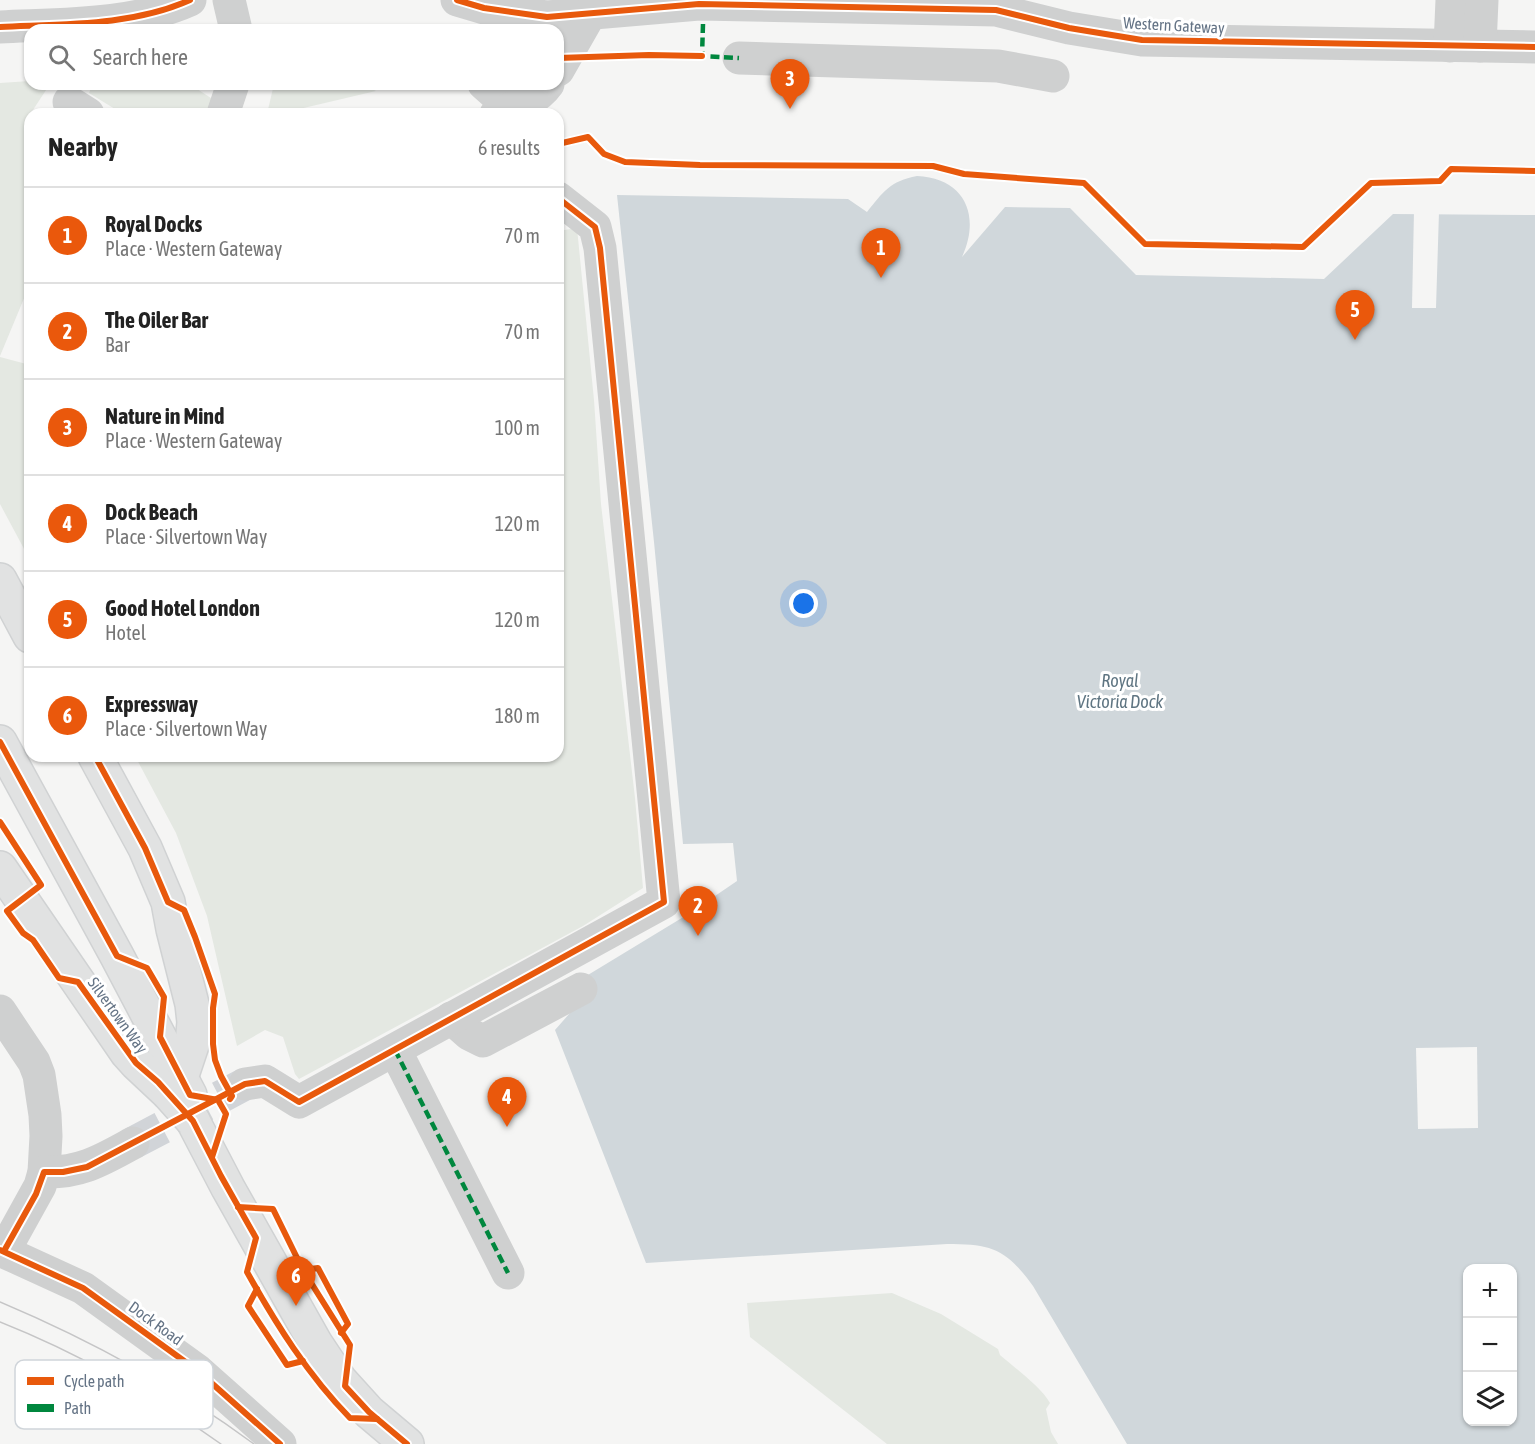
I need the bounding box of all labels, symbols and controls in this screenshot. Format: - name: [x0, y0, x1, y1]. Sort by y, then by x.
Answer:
- street label: Western Gateway: [1123, 13, 1225, 38]
- search box: [24, 24, 564, 90]
- icon: search: [45, 41, 78, 74]
- text: Search here: [93, 44, 188, 70]
- pin: 3: [770, 60, 810, 109]
- text: Nearby: [48, 132, 118, 162]
- text: 6 results: [478, 136, 540, 159]
- text: Royal Docks: [105, 211, 202, 237]
- text: 1: [63, 224, 72, 247]
- text: 70 m: [504, 224, 540, 247]
- pin: 1: [862, 228, 900, 278]
- text: Place · Western Gateway: [105, 237, 282, 260]
- pin: 5: [1336, 290, 1374, 340]
- text: The Oiler Bar: [105, 307, 208, 333]
- text: 2: [63, 320, 72, 343]
- text: 70 m: [504, 320, 540, 343]
- text: Bar: [105, 333, 130, 356]
- text: Nature in Mind: [105, 403, 224, 429]
- text: 3: [63, 416, 72, 439]
- text: 100 m: [495, 416, 540, 439]
- text: Place · Western Gateway: [105, 429, 282, 452]
- text: Dock Beach: [105, 499, 198, 525]
- text: 4: [63, 512, 72, 535]
- text: 120 m: [495, 512, 540, 535]
- text: Place · Silvertown Way: [105, 525, 267, 548]
- your location: [789, 589, 818, 618]
- text: Good Hotel London: [105, 595, 260, 621]
- text: 5: [63, 608, 72, 631]
- text: 120 m: [495, 608, 540, 631]
- text: Hotel: [105, 621, 146, 644]
- water label: Royal Victoria Dock: [1077, 670, 1164, 712]
- text: Expressway: [105, 691, 198, 717]
- text: 6: [63, 704, 72, 727]
- text: 180 m: [495, 704, 540, 727]
- text: Place · Silvertown Way: [105, 717, 267, 740]
- pin: 2: [678, 886, 718, 936]
- street label: Silvertown Way: [84, 974, 152, 1057]
- pin: 4: [488, 1078, 526, 1127]
- pin: 6: [276, 1256, 316, 1306]
- map controls: [1463, 1264, 1517, 1426]
- button: +: [1463, 1264, 1517, 1318]
- street label: Dock Road: [126, 1297, 186, 1349]
- button: −: [1463, 1318, 1517, 1372]
- legend: [15, 1360, 213, 1429]
- text: Cycle path: [64, 1372, 124, 1391]
- button: layers: [1463, 1372, 1517, 1426]
- text: Path: [64, 1399, 91, 1417]

